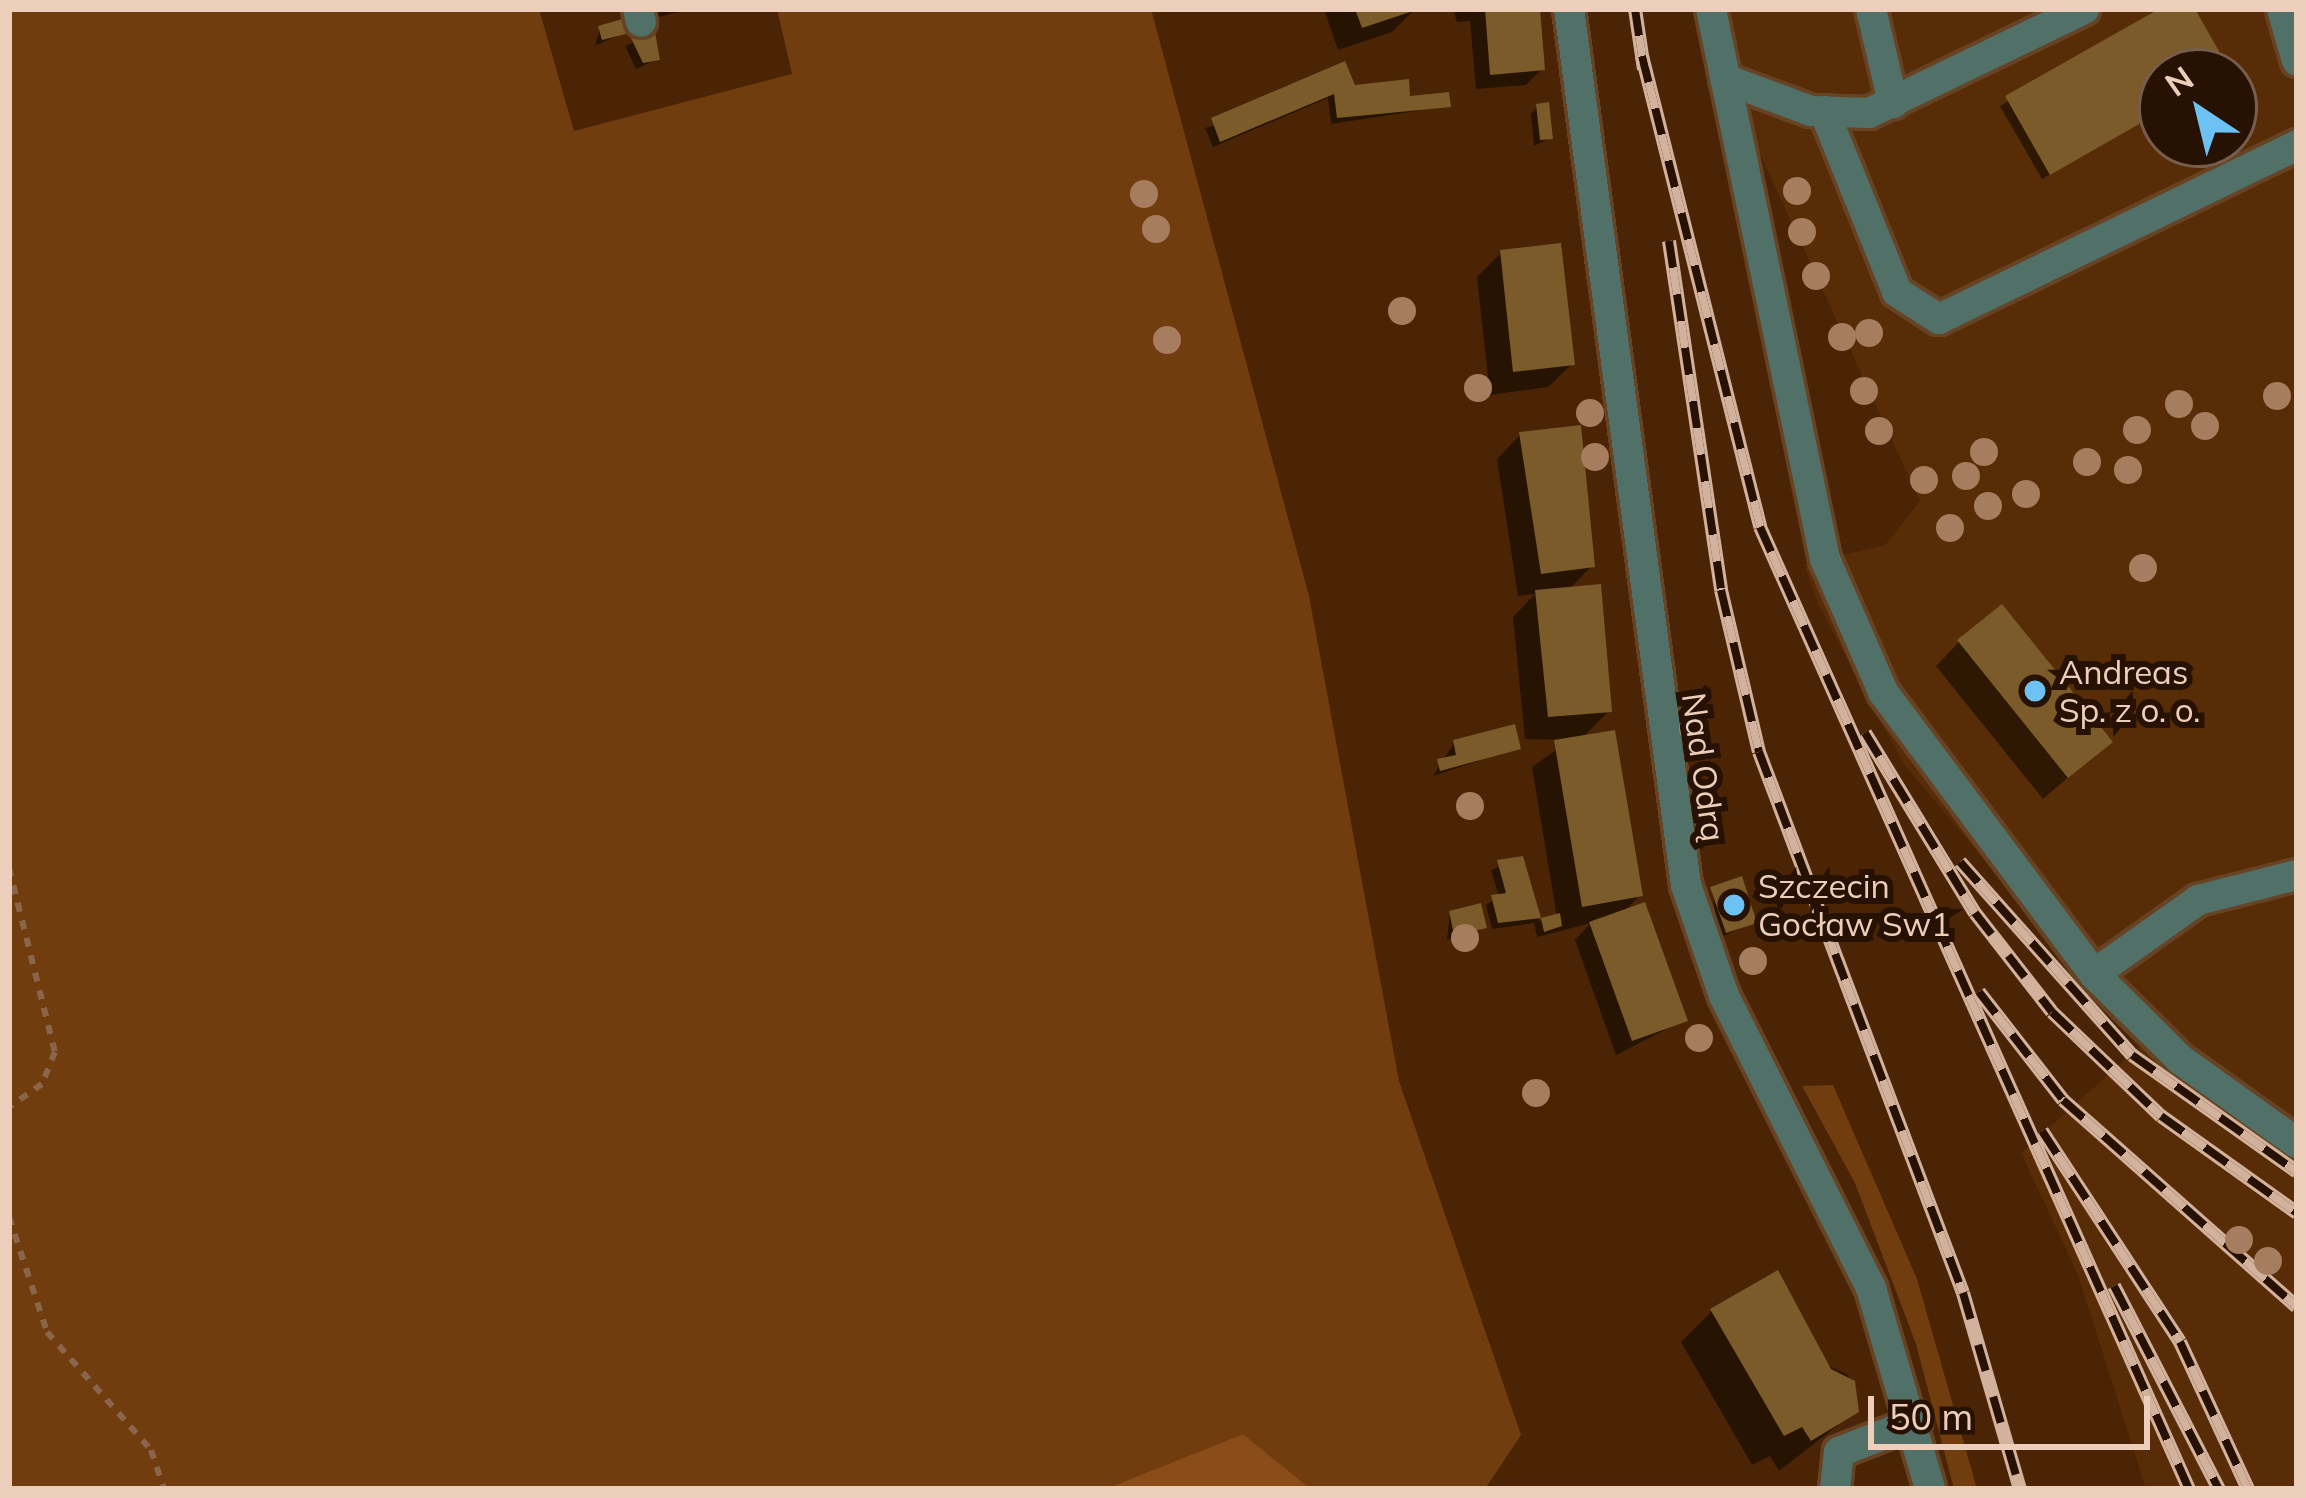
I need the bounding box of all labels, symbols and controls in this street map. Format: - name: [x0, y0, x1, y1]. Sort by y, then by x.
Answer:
- north arrow: [2138, 48, 2258, 168]
- text: N: [2157, 57, 2201, 105]
- place label: Andreas Sp. z o. o.: [2059, 652, 2200, 730]
- marker: Andreas Sp. z o. o.: [2022, 678, 2048, 704]
- street label: Nad Odrą: [1674, 690, 1734, 844]
- place label: Szczecin Gocław Sw1: [1758, 866, 1951, 944]
- marker: Szczecin Gocław Sw1: [1721, 892, 1747, 918]
- scale bar: [1874, 1372, 2156, 1446]
- text: 50 m: [1889, 1394, 1973, 1439]

